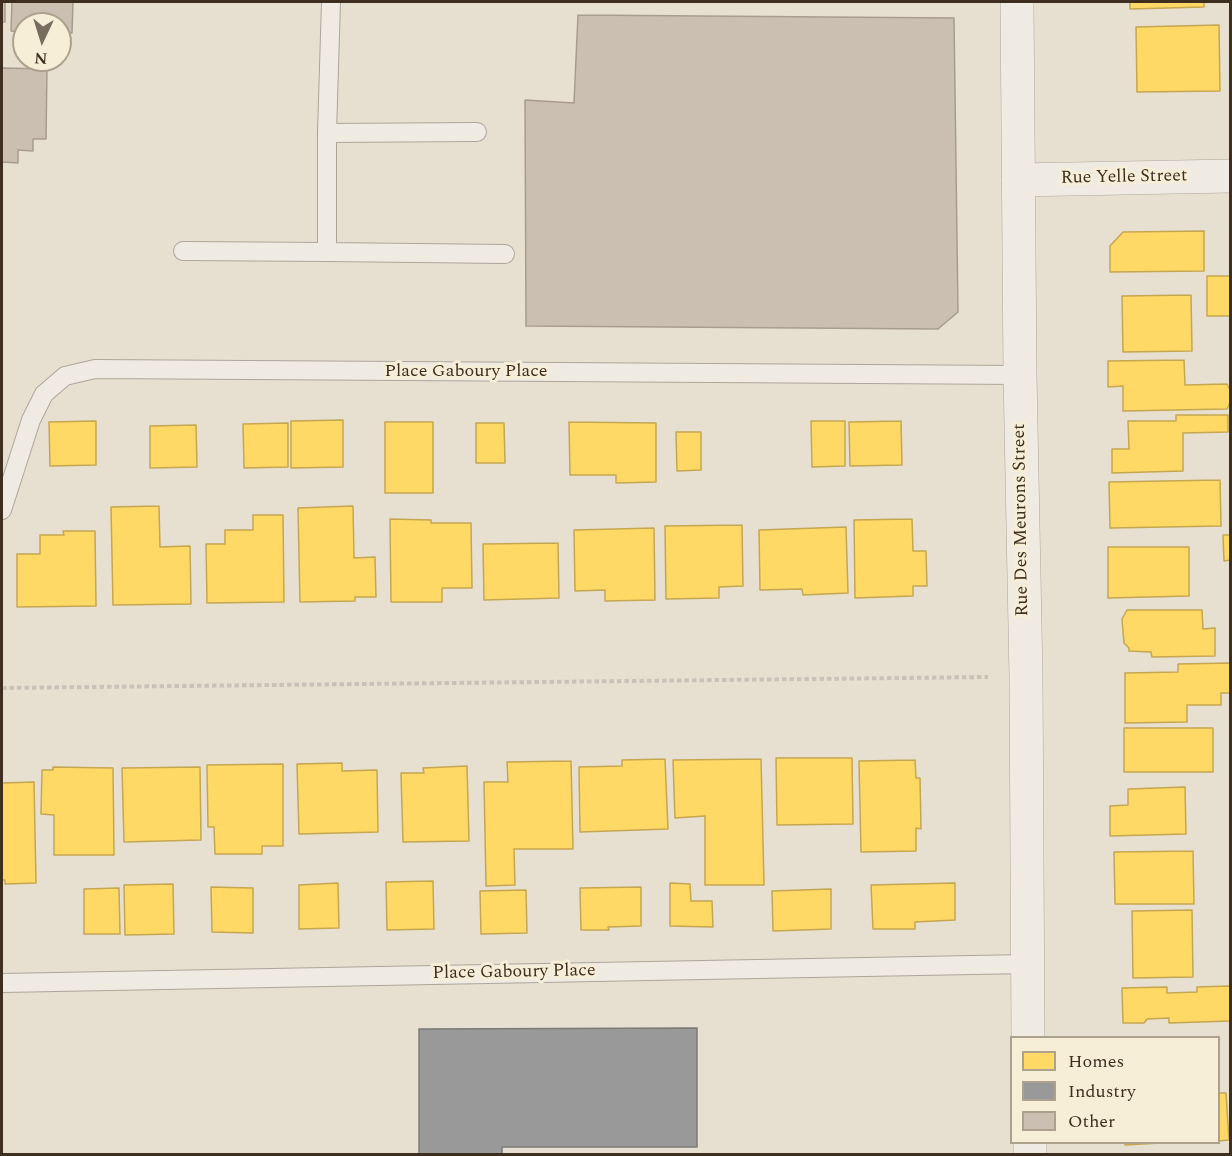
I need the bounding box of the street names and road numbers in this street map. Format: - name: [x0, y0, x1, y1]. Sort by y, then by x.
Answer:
- street label: Rue Yelle Street: [1061, 166, 1187, 190]
- street label: Place Gaboury Place: [384, 361, 548, 383]
- street label: Rue Des Meurons Street: [1010, 423, 1034, 617]
- street label: Place Gaboury Place: [432, 961, 596, 985]

